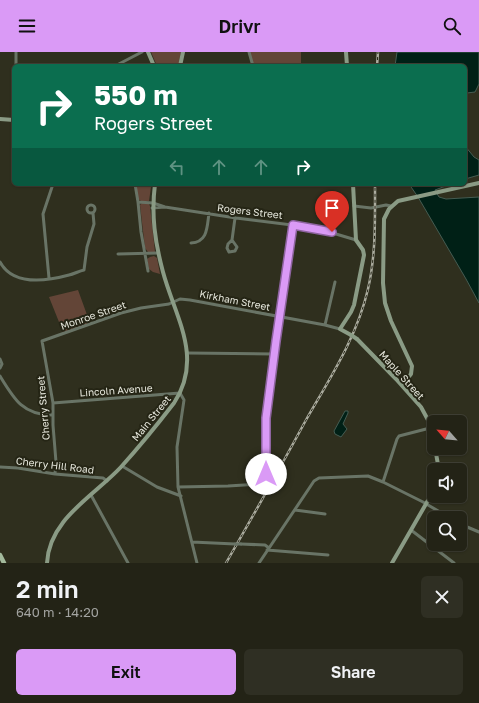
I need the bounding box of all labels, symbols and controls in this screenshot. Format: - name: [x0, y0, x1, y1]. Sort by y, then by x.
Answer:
- icon: menu: [16, 15, 38, 37]
- text: Drivr: [218, 15, 261, 37]
- icon: search: [441, 15, 463, 37]
- text: 550 m: [94, 78, 178, 111]
- icon: right: [28, 80, 80, 132]
- text: Rogers Street: [94, 112, 213, 134]
- icon: left: [166, 156, 188, 178]
- icon: ahead: [208, 156, 230, 178]
- icon: ahead: [250, 156, 272, 178]
- icon: right: [292, 156, 314, 178]
- pin: [315, 191, 349, 232]
- icon: arrive: [321, 197, 343, 219]
- street label: Rogers Street: [217, 201, 283, 221]
- street label: Kirkham Street: [199, 287, 271, 313]
- street label: Monroe Street: [59, 298, 127, 332]
- street label: Maple Street: [377, 348, 427, 402]
- street label: Cherry Street: [34, 375, 52, 441]
- street label: Lincoln Avenue: [79, 381, 153, 399]
- street label: Main Street: [129, 393, 173, 443]
- north arrow: [427, 415, 467, 455]
- map controls: [427, 415, 467, 551]
- position arrow: [245, 453, 287, 495]
- street label: Cherry Hill Road: [15, 454, 95, 476]
- button: sound: [427, 463, 467, 503]
- button: search: [427, 511, 467, 551]
- text: 2 min: [16, 574, 78, 603]
- button: close: [421, 576, 463, 618]
- text: 640 m · 14:20: [16, 604, 99, 620]
- button: Exit: [16, 649, 236, 695]
- button: Share: [244, 649, 463, 695]

